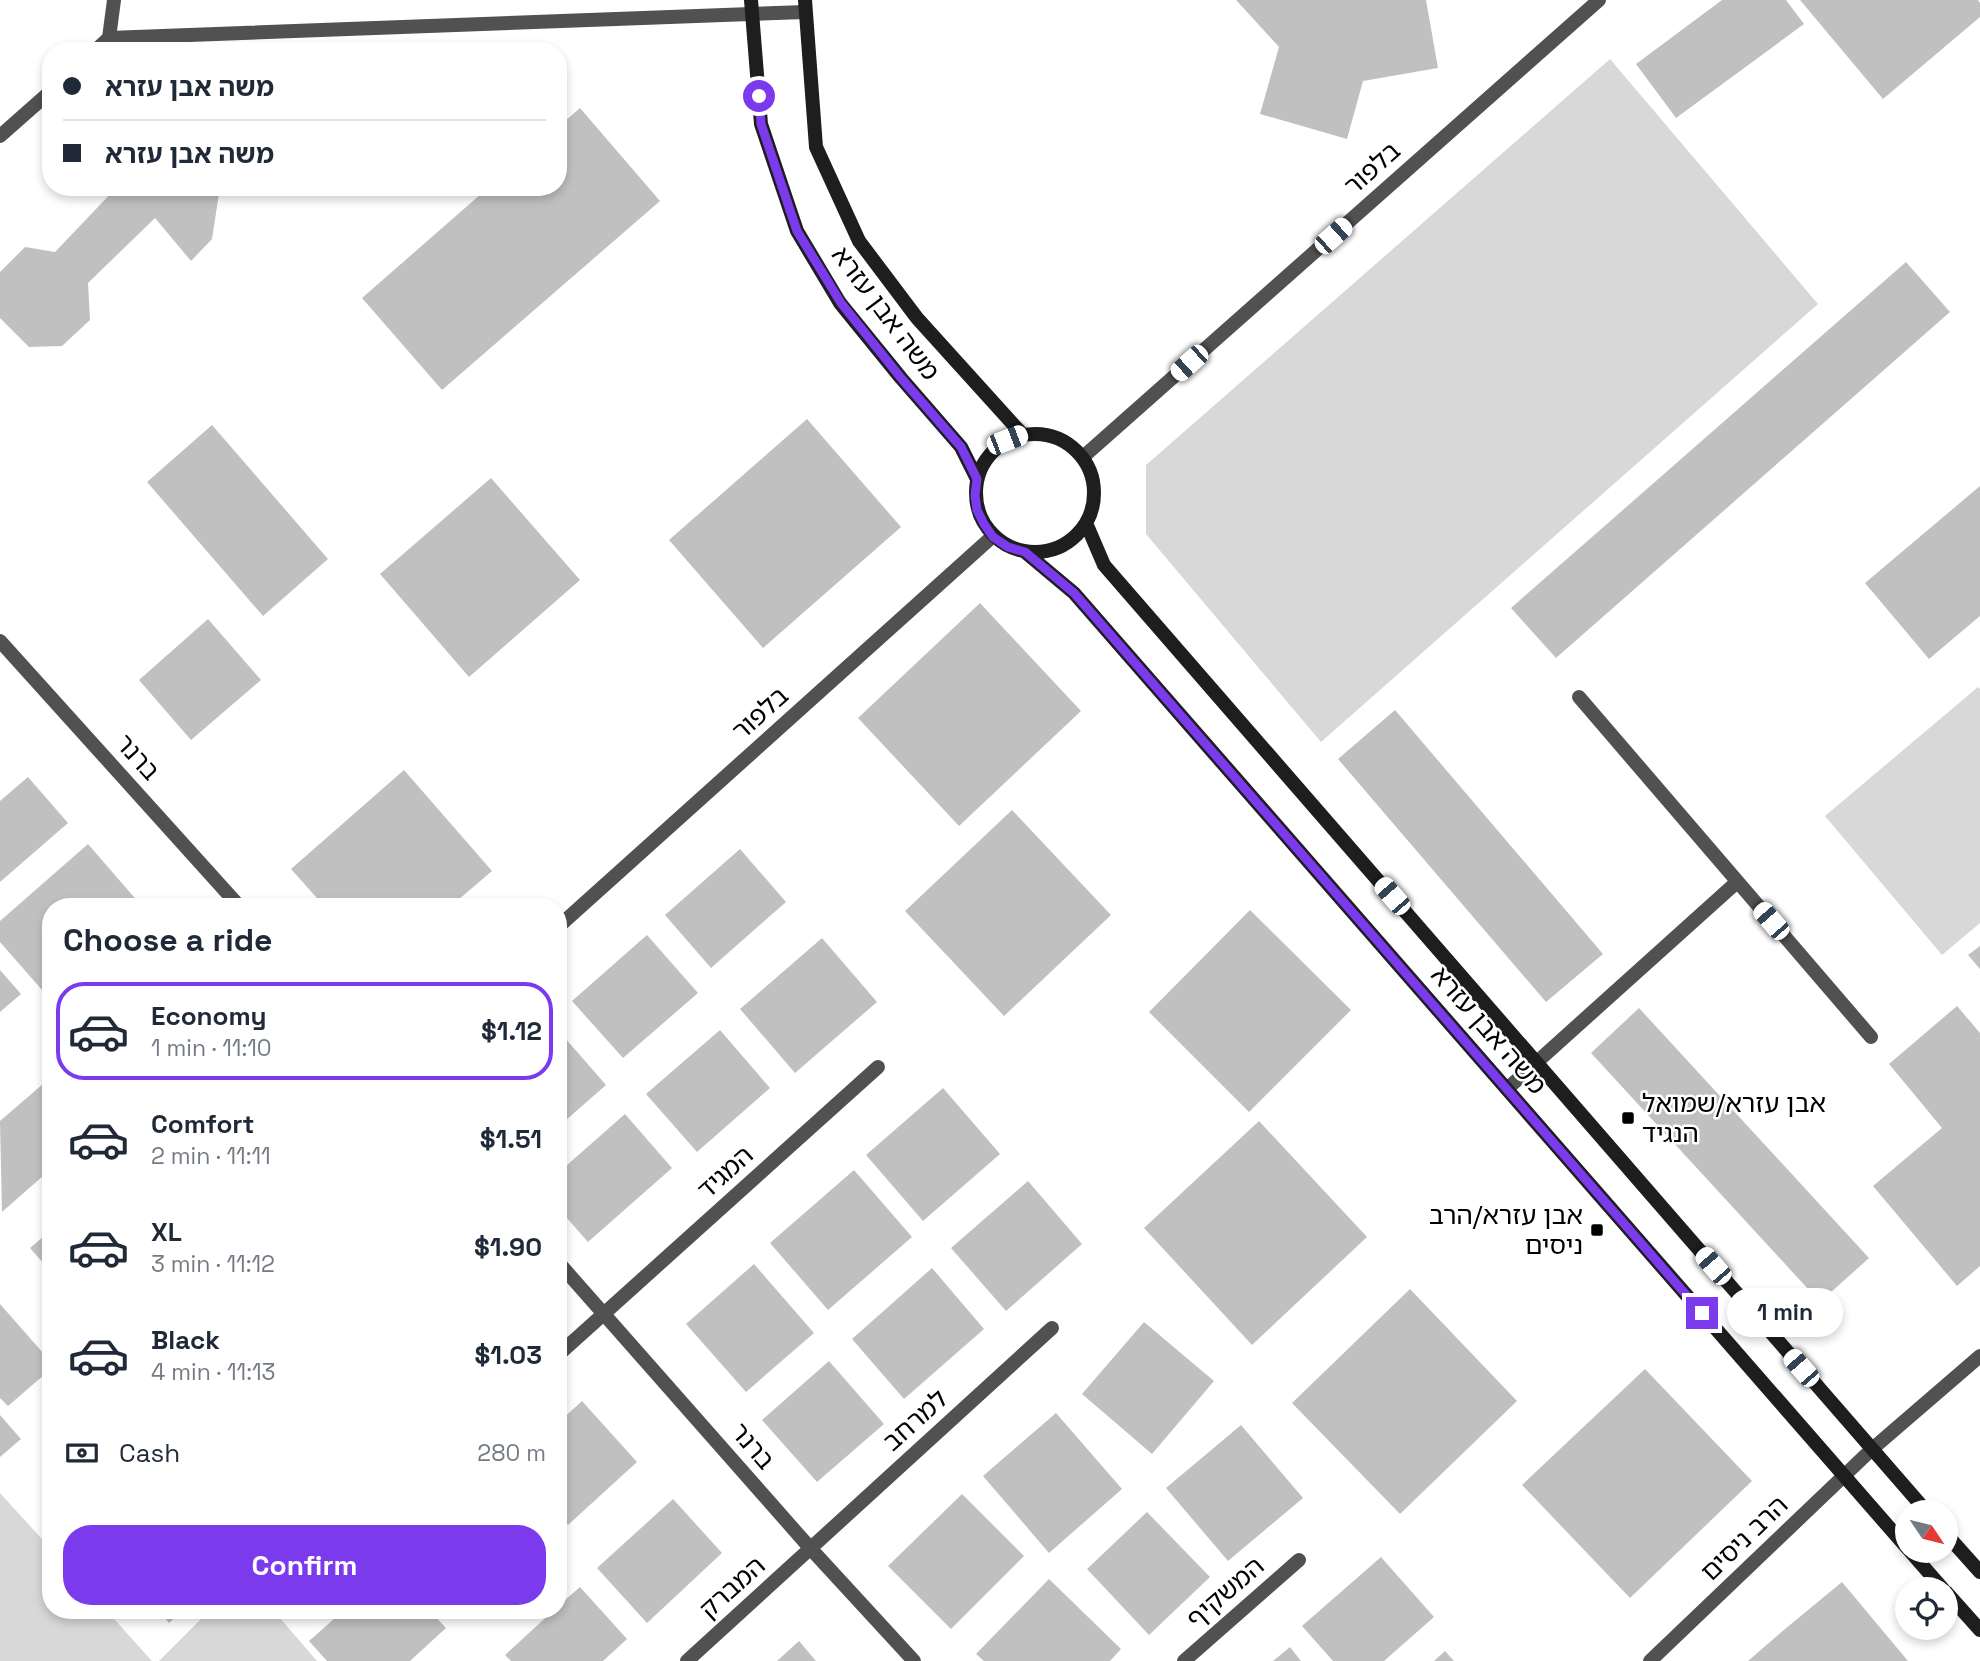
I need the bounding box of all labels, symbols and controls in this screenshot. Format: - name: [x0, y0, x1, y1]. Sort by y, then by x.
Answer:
- text: משה אבן עזרא: [105, 70, 274, 104]
- route start: [743, 80, 775, 112]
- street label: בלפור: [1337, 134, 1407, 202]
- text: משה אבן עזרא: [105, 137, 274, 171]
- car: [1311, 214, 1356, 258]
- street label: משה אבן עזרא: [824, 239, 948, 387]
- car: [1167, 341, 1212, 385]
- car: [984, 423, 1031, 457]
- street label: בלפור: [725, 679, 795, 747]
- street label: ברנר: [108, 727, 168, 787]
- car: [1371, 873, 1414, 919]
- car: [1750, 898, 1793, 944]
- text: Choose a ride: [63, 920, 273, 960]
- street label: משה אבן עזרא: [1424, 959, 1554, 1101]
- text: Economy: [151, 999, 267, 1033]
- icon: car: [67, 1000, 130, 1063]
- text: $1.12: [481, 1014, 542, 1048]
- text: 1 min · 11:10: [151, 1033, 272, 1063]
- place label: אבן עזרא/שמואל הנגיד: [1642, 1086, 1826, 1150]
- text: Comfort: [151, 1107, 254, 1141]
- icon: car: [67, 1108, 130, 1171]
- marker: אבן עזרא/שמואל הנגיד: [1620, 1110, 1636, 1126]
- text: $1.51: [480, 1122, 542, 1156]
- street label: המגיד: [690, 1138, 760, 1206]
- text: 2 min · 11:11: [151, 1141, 271, 1171]
- place label: אבן עזרא/הרב ניסים: [1429, 1198, 1583, 1262]
- text: XL: [151, 1215, 182, 1249]
- icon: car: [67, 1216, 130, 1279]
- marker: אבן עזרא/הרב ניסים: [1589, 1222, 1605, 1238]
- text: $1.90: [474, 1230, 542, 1264]
- car: [1692, 1243, 1735, 1289]
- text: 3 min · 11:12: [151, 1249, 275, 1279]
- callout: 1 min: [1726, 1288, 1842, 1338]
- route end: [1686, 1297, 1718, 1329]
- text: 1 min: [1757, 1297, 1813, 1327]
- text: Black: [151, 1323, 220, 1357]
- icon: car: [67, 1324, 130, 1387]
- text: $1.03: [474, 1338, 542, 1372]
- car: [1780, 1345, 1823, 1391]
- text: 4 min · 11:13: [151, 1357, 275, 1387]
- street label: למרחב: [875, 1382, 955, 1458]
- street label: ברנר: [723, 1415, 783, 1477]
- icon: cash: [63, 1434, 101, 1472]
- text: Cash: [119, 1436, 180, 1470]
- text: 280 m: [477, 1438, 546, 1468]
- street label: הרב ניסים: [1693, 1488, 1795, 1588]
- north arrow: [1895, 1500, 1958, 1563]
- map controls: [1895, 1500, 1958, 1640]
- button: Confirm: [63, 1525, 546, 1605]
- street label: המברק: [692, 1548, 772, 1626]
- street label: המשקיף: [1179, 1549, 1271, 1635]
- button: locate: [1895, 1577, 1958, 1640]

